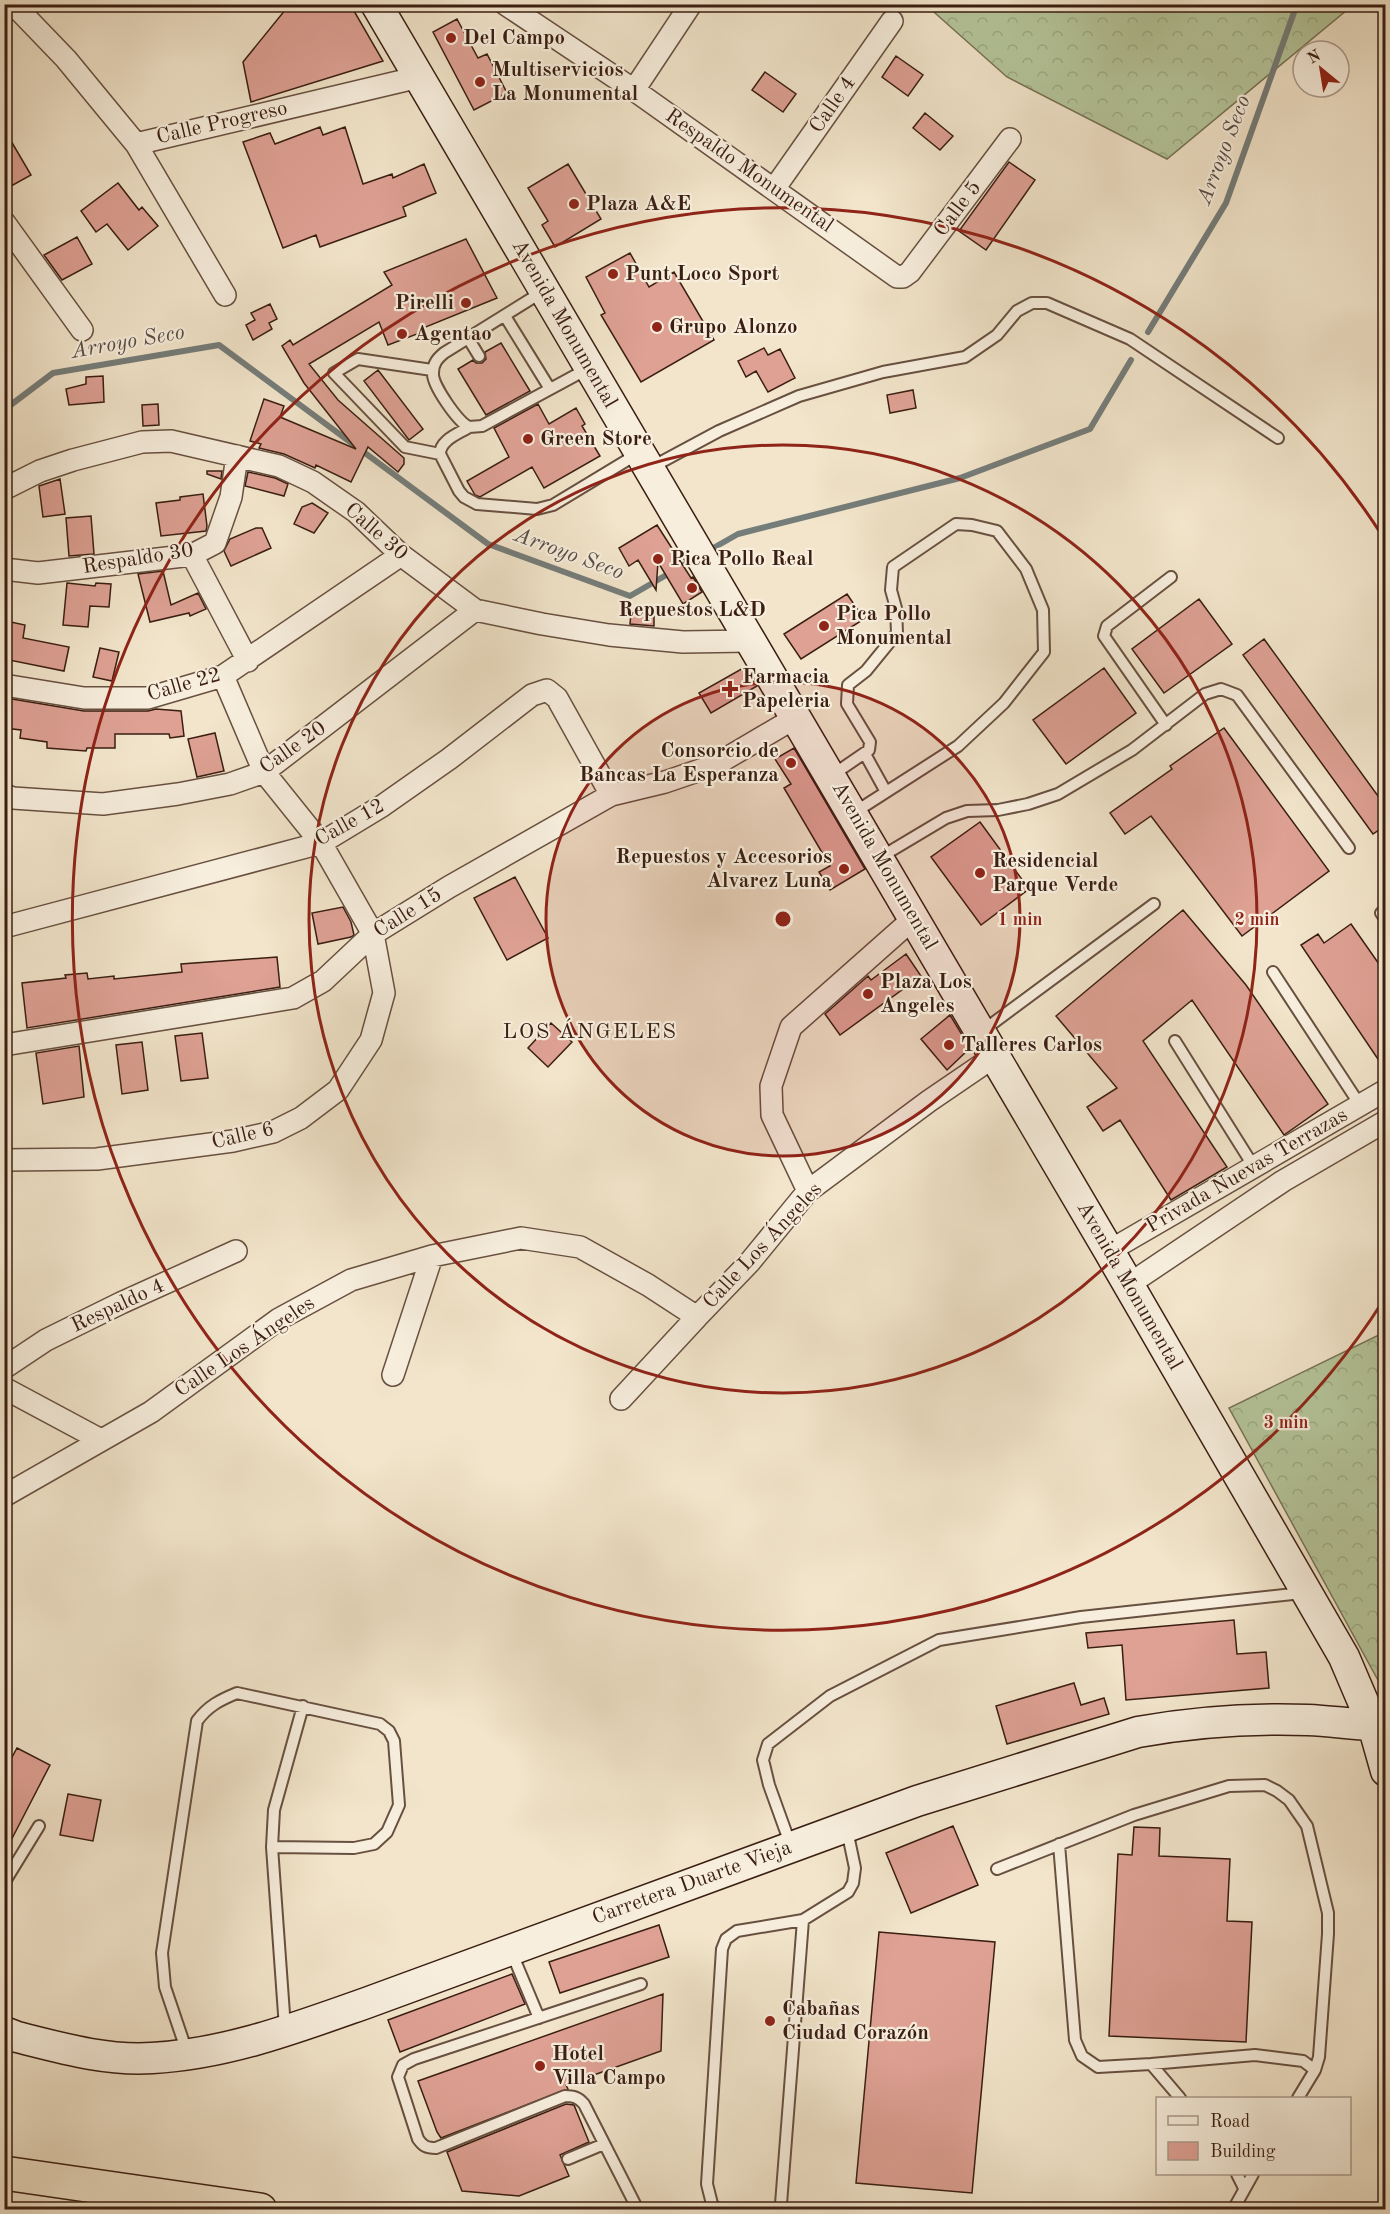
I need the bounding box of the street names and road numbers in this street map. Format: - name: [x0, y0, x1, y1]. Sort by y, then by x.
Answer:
- street label: Calle 4: [806, 73, 860, 137]
- street label: Calle Progreso: [154, 98, 290, 148]
- street label: Respaldo Monumental: [661, 105, 837, 237]
- street label: Calle 5: [931, 177, 985, 241]
- street label: Avenida Monumental: [507, 236, 621, 412]
- street label: Calle 30: [341, 499, 411, 565]
- street label: Respaldo 30: [81, 540, 195, 578]
- street label: Calle 22: [145, 664, 223, 706]
- street label: Calle 20: [256, 718, 330, 778]
- street label: Avenida Monumental: [827, 778, 941, 954]
- street label: Calle 12: [312, 795, 388, 851]
- street label: Calle 15: [370, 884, 446, 942]
- street label: Privada Nuevas Terrazas: [1143, 1105, 1351, 1237]
- street label: Calle 6: [210, 1119, 276, 1153]
- street label: Calle Los Ángeles: [697, 1176, 826, 1313]
- street label: Avenida Monumental: [1072, 1198, 1186, 1374]
- street label: Respaldo 4: [68, 1275, 168, 1337]
- street label: Calle Los Ángeles: [169, 1289, 319, 1401]
- street label: Carretera Duarte Vieja: [590, 1837, 794, 1929]

